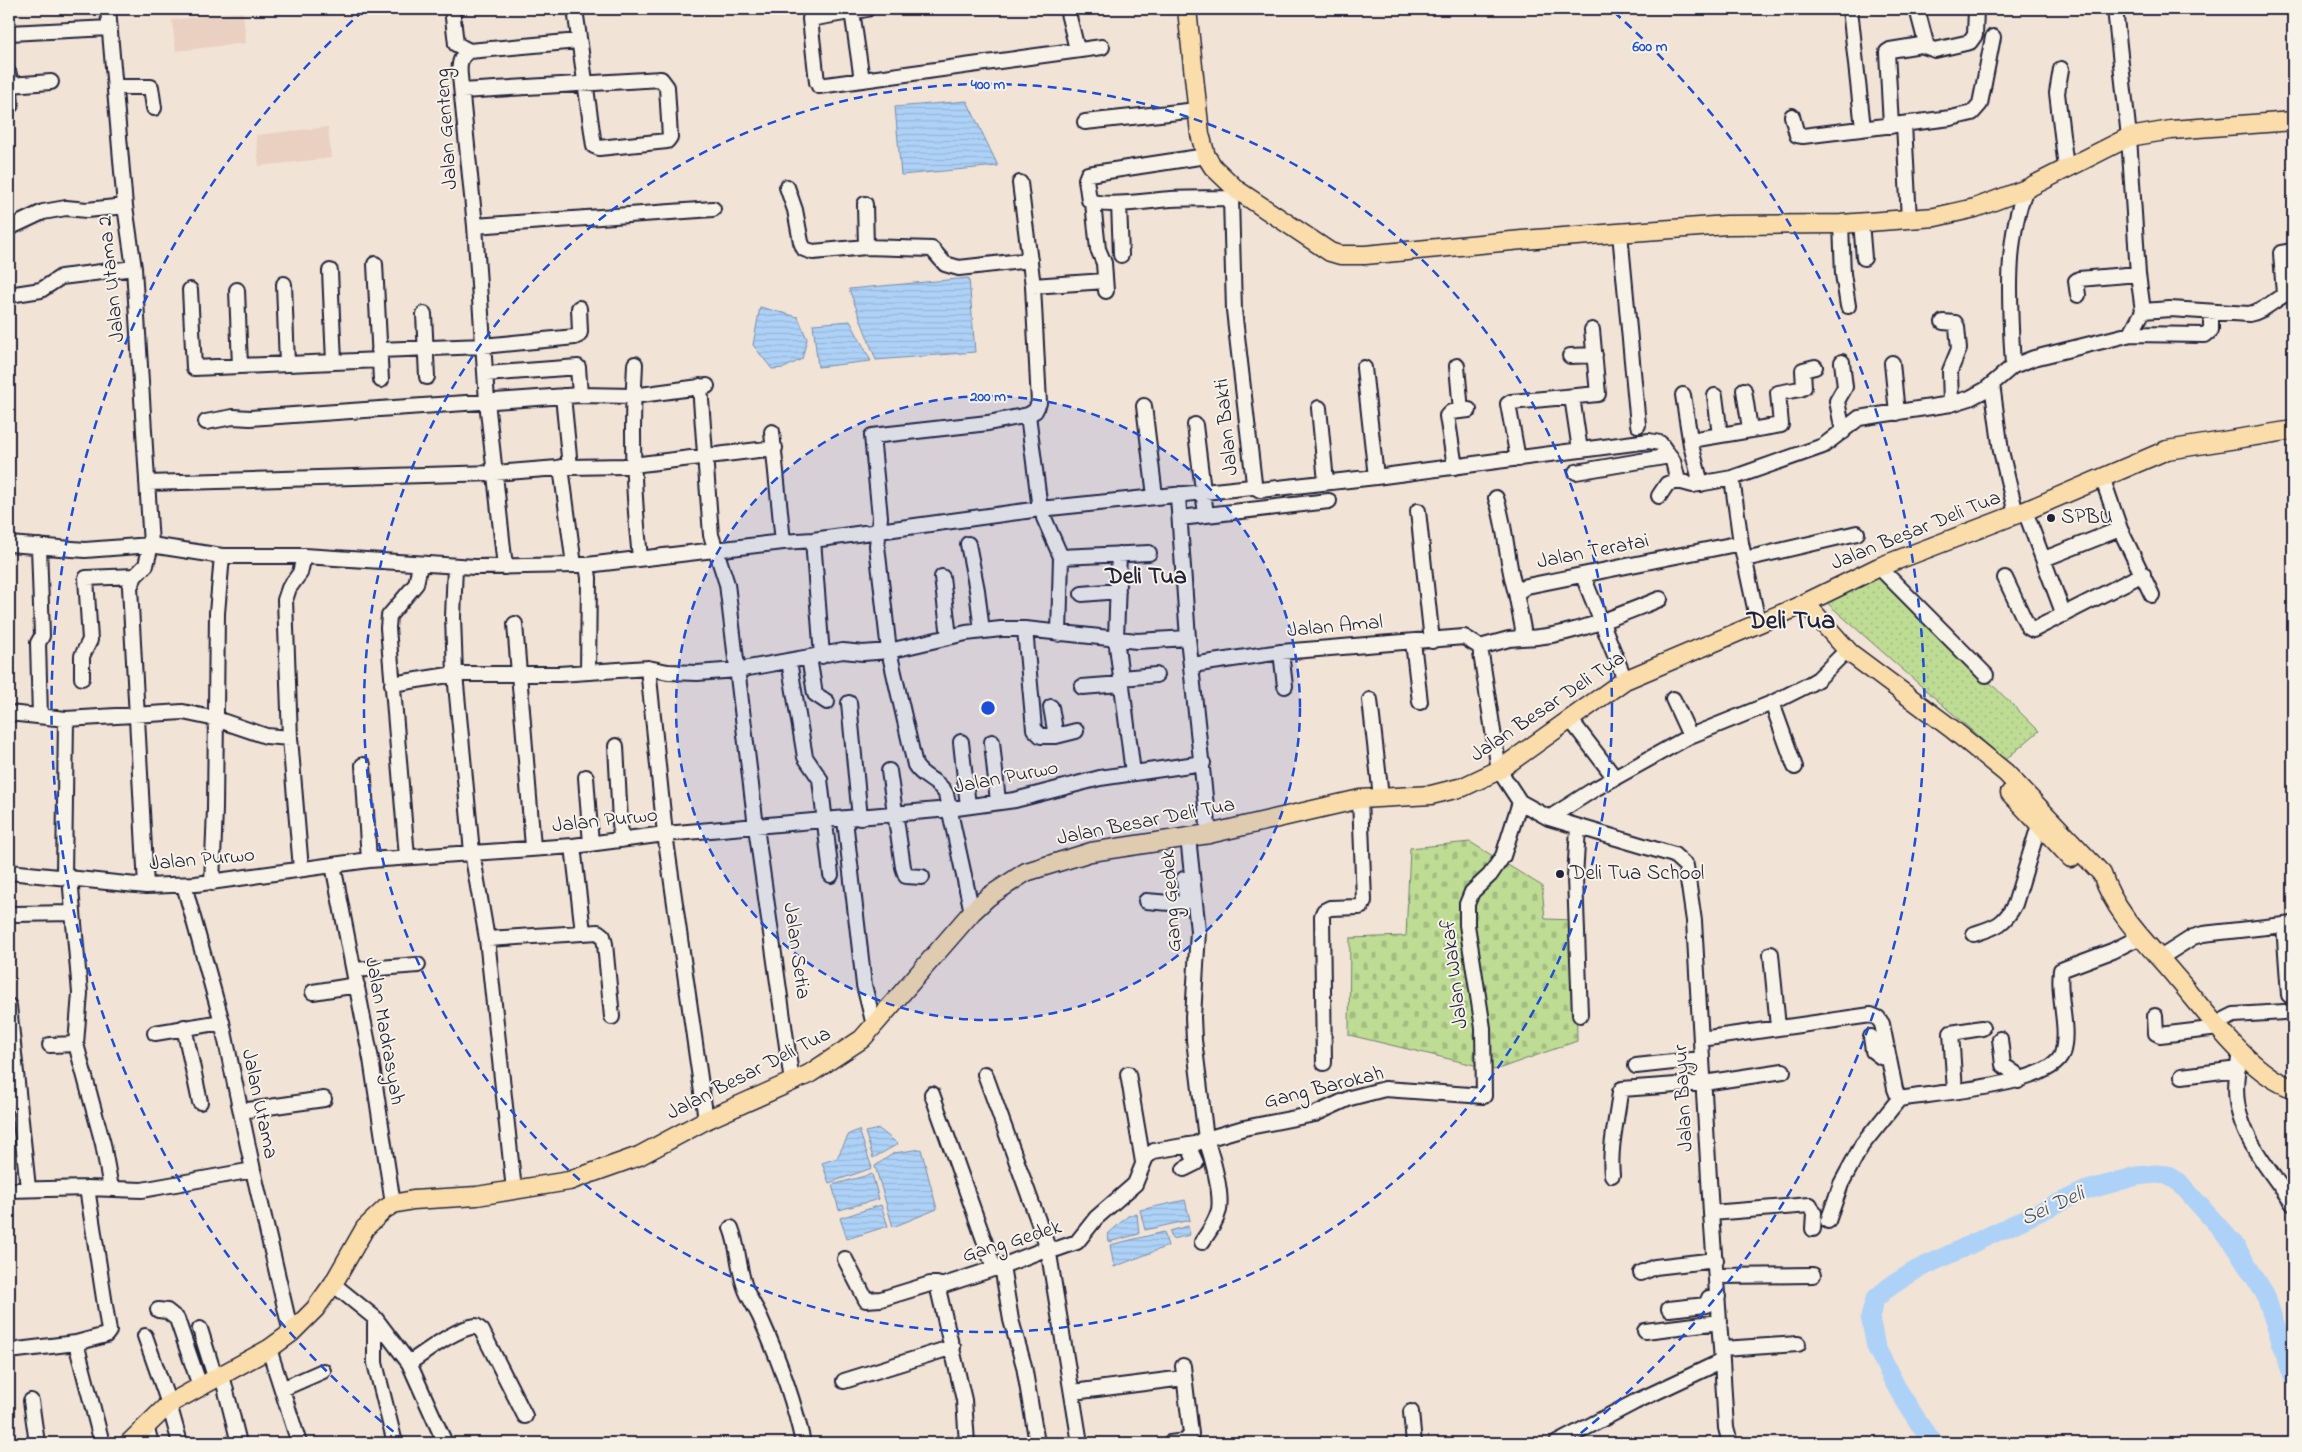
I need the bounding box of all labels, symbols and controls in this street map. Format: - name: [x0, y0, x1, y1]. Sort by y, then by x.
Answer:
- text: 600 m: [1632, 36, 1668, 58]
- street label: Jalan Genteng: [428, 67, 468, 191]
- text: 400 m: [970, 74, 1006, 96]
- street label: Jalan Utama 2: [90, 214, 134, 344]
- street label: Jalan Bakti: [1207, 377, 1247, 477]
- text: 200 m: [969, 386, 1006, 408]
- street label: Jalan Besar Deli Tua: [1827, 483, 2005, 579]
- place label: SPBU: [2061, 503, 2113, 533]
- marker: SPBU: [2045, 512, 2057, 524]
- street label: Jalan Teratai: [1534, 526, 1652, 578]
- district label: Deli Tua: [1104, 560, 1187, 595]
- district label: Deli Tua: [1746, 603, 1835, 641]
- street label: Jalan Amal: [1286, 608, 1384, 646]
- street label: Jalan Besar Deli Tua: [1465, 644, 1631, 770]
- centre of rings: [979, 699, 997, 717]
- street label: Jalan Purwo: [951, 753, 1061, 803]
- street label: Jalan Besar Deli Tua: [1054, 790, 1238, 854]
- street label: Jalan Purwo: [551, 801, 659, 841]
- street label: Jalan Purwo: [148, 840, 256, 880]
- street label: Gang Gedek: [1153, 848, 1193, 953]
- place label: Deli Tua School: [1569, 859, 1704, 889]
- marker: Deli Tua School: [1554, 868, 1566, 880]
- street label: Jalan Setia: [774, 901, 818, 1001]
- street label: Jalan Wakaf: [1433, 917, 1477, 1030]
- street label: Jalan Madrasyah: [354, 955, 412, 1108]
- street label: Jalan Besar Deli Tua: [662, 1020, 836, 1128]
- street label: Jalan Bayur: [1666, 1043, 1704, 1153]
- street label: Jalan Utama: [233, 1046, 285, 1162]
- street label: Gang Barokah: [1261, 1059, 1387, 1119]
- water label: Sei Deli: [2016, 1178, 2092, 1235]
- street label: Gang Gedek: [959, 1212, 1067, 1273]

